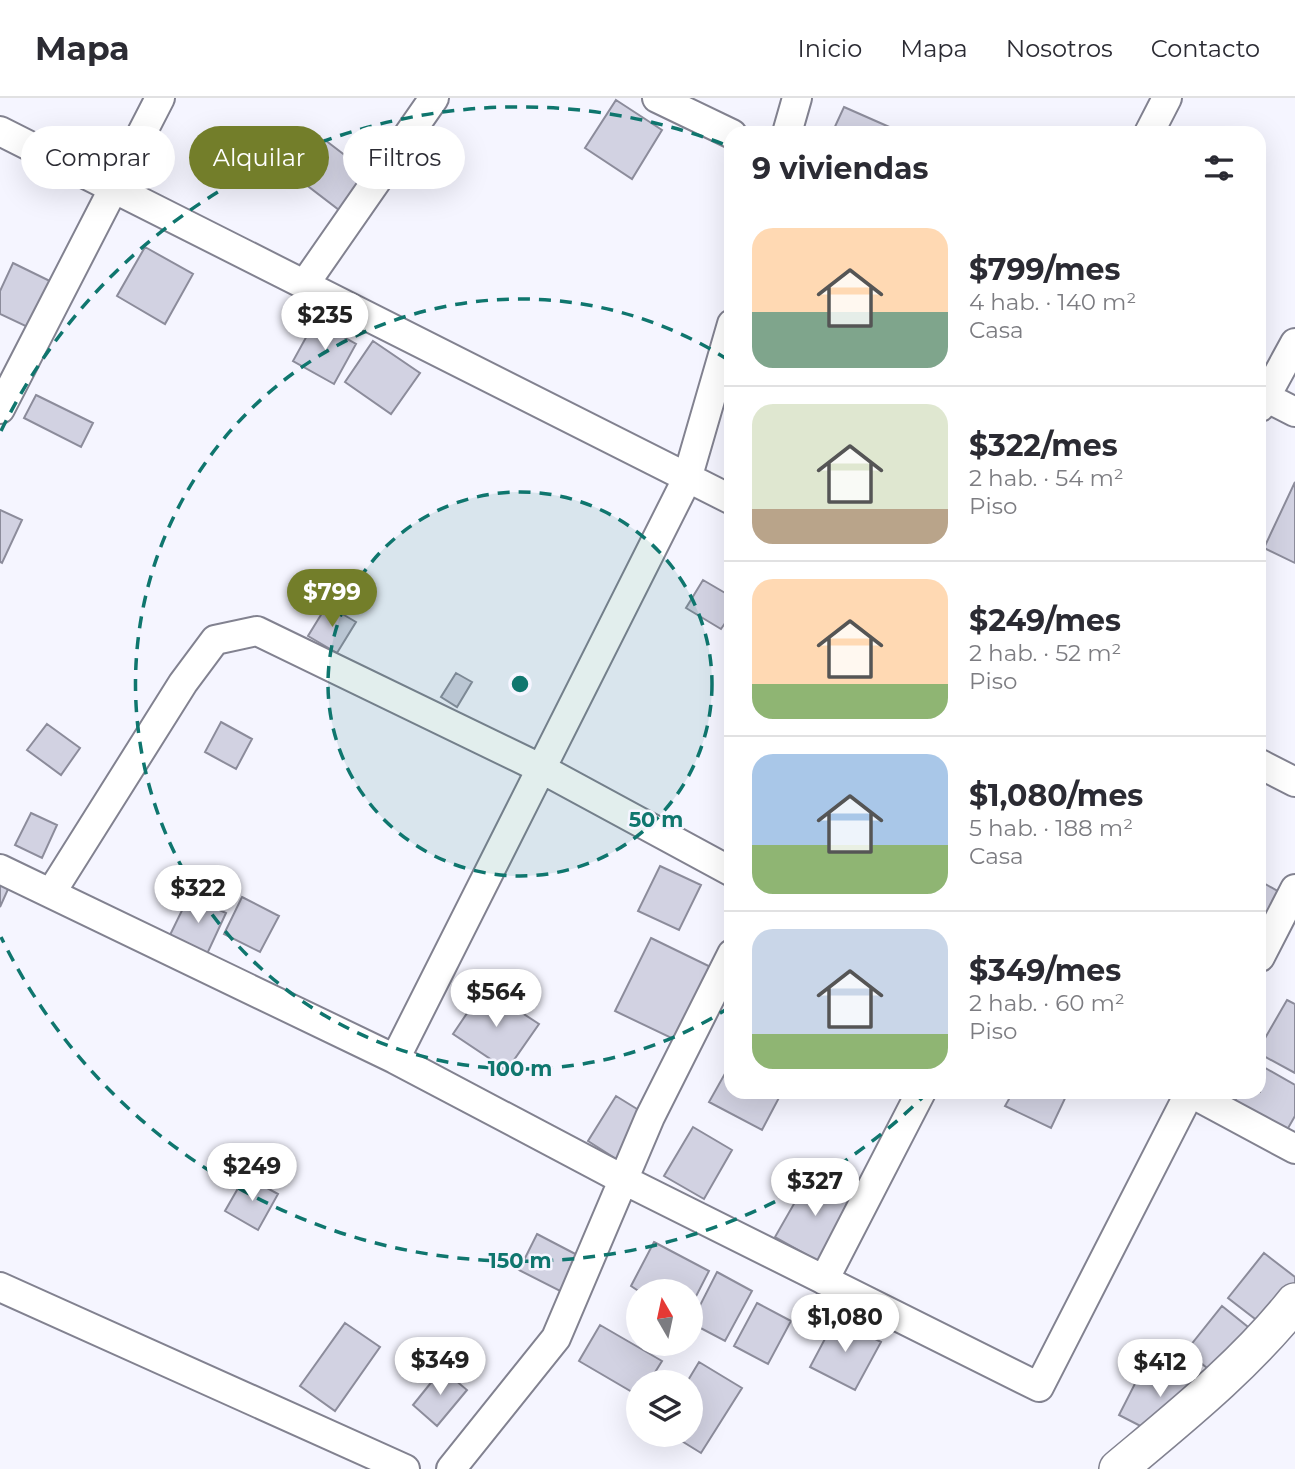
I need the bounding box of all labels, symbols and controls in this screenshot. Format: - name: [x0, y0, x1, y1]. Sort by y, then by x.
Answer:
- text: Mapa: [35, 28, 130, 68]
- text: Inicio: [797, 34, 862, 63]
- text: Mapa: [900, 34, 968, 63]
- text: Nosotros: [1006, 34, 1113, 63]
- text: Contacto: [1151, 34, 1260, 63]
- chip: Comprar: [21, 126, 175, 189]
- chip: Alquilar: [189, 126, 329, 189]
- chip: Filtros: [343, 126, 465, 189]
- icon: filters: [1200, 149, 1238, 187]
- text: 9 viviendas: [752, 150, 929, 187]
- text: $799/mes: [969, 251, 1120, 288]
- icon: home: [808, 256, 892, 340]
- text: 4 hab. · 140 m²: [969, 288, 1136, 316]
- pin: $235: [284, 292, 366, 352]
- text: $235: [297, 301, 353, 329]
- text: Casa: [969, 316, 1024, 344]
- text: $322/mes: [969, 427, 1118, 464]
- icon: home: [808, 432, 892, 516]
- text: 2 hab. · 54 m²: [969, 464, 1124, 492]
- text: Piso: [969, 492, 1017, 520]
- pin: $799: [291, 570, 373, 629]
- text: $799: [303, 578, 361, 606]
- text: $249/mes: [969, 602, 1121, 639]
- icon: home: [808, 607, 892, 691]
- text: 2 hab. · 52 m²: [969, 639, 1121, 667]
- text: Piso: [969, 667, 1017, 695]
- centre of rings: [508, 672, 532, 696]
- text: $1,080/mes: [969, 777, 1143, 814]
- icon: home: [808, 782, 892, 866]
- text: 50 m: [629, 807, 683, 832]
- text: 5 hab. · 188 m²: [969, 814, 1133, 842]
- text: Casa: [969, 842, 1024, 870]
- pin: $322: [157, 866, 239, 925]
- text: $322: [170, 874, 226, 902]
- text: $349/mes: [969, 952, 1121, 989]
- icon: home: [808, 957, 892, 1041]
- pin: $564: [455, 970, 537, 1029]
- text: $564: [467, 978, 525, 1006]
- text: 2 hab. · 60 m²: [969, 989, 1125, 1017]
- text: Piso: [969, 1017, 1017, 1045]
- text: 100 m: [488, 1056, 552, 1081]
- pin: $249: [211, 1144, 293, 1203]
- text: $249: [223, 1152, 281, 1180]
- pin: $327: [774, 1158, 856, 1218]
- text: $327: [787, 1167, 843, 1195]
- text: 150 m: [489, 1248, 551, 1273]
- north arrow: [626, 1279, 704, 1356]
- map controls: [626, 1279, 703, 1447]
- pin: $1,080: [788, 1294, 902, 1354]
- text: $1,080: [807, 1303, 883, 1331]
- pin: $349: [399, 1338, 481, 1397]
- pin: $412: [1119, 1340, 1201, 1399]
- text: $349: [411, 1346, 469, 1374]
- text: $412: [1134, 1348, 1186, 1376]
- button: layers: [626, 1370, 703, 1447]

